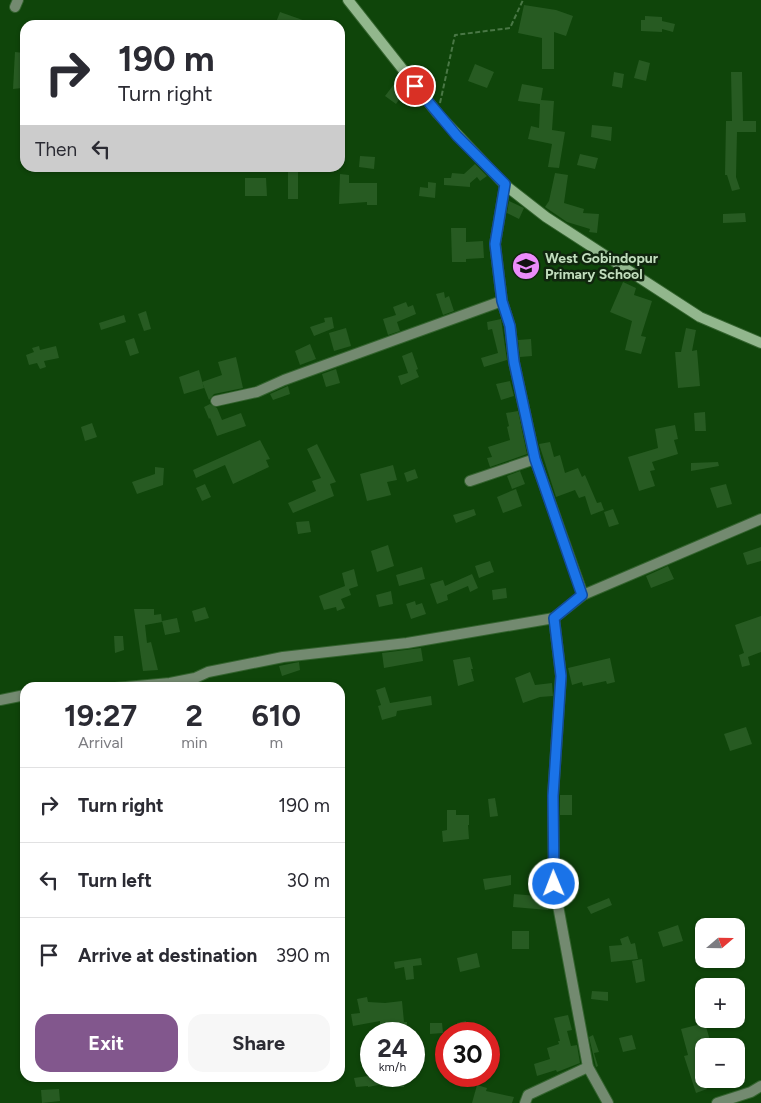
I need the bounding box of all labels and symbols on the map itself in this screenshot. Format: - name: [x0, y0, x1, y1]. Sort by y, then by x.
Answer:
- pin: [394, 65, 436, 107]
- place label: West Gobindopur Primary School: [545, 250, 659, 283]
- school or university icon: West Gobindopur Primary School: [511, 251, 541, 281]
- position arrow: [527, 857, 579, 909]
- north arrow: [695, 918, 745, 968]
- speed limit sign: 30: [435, 1022, 500, 1087]

